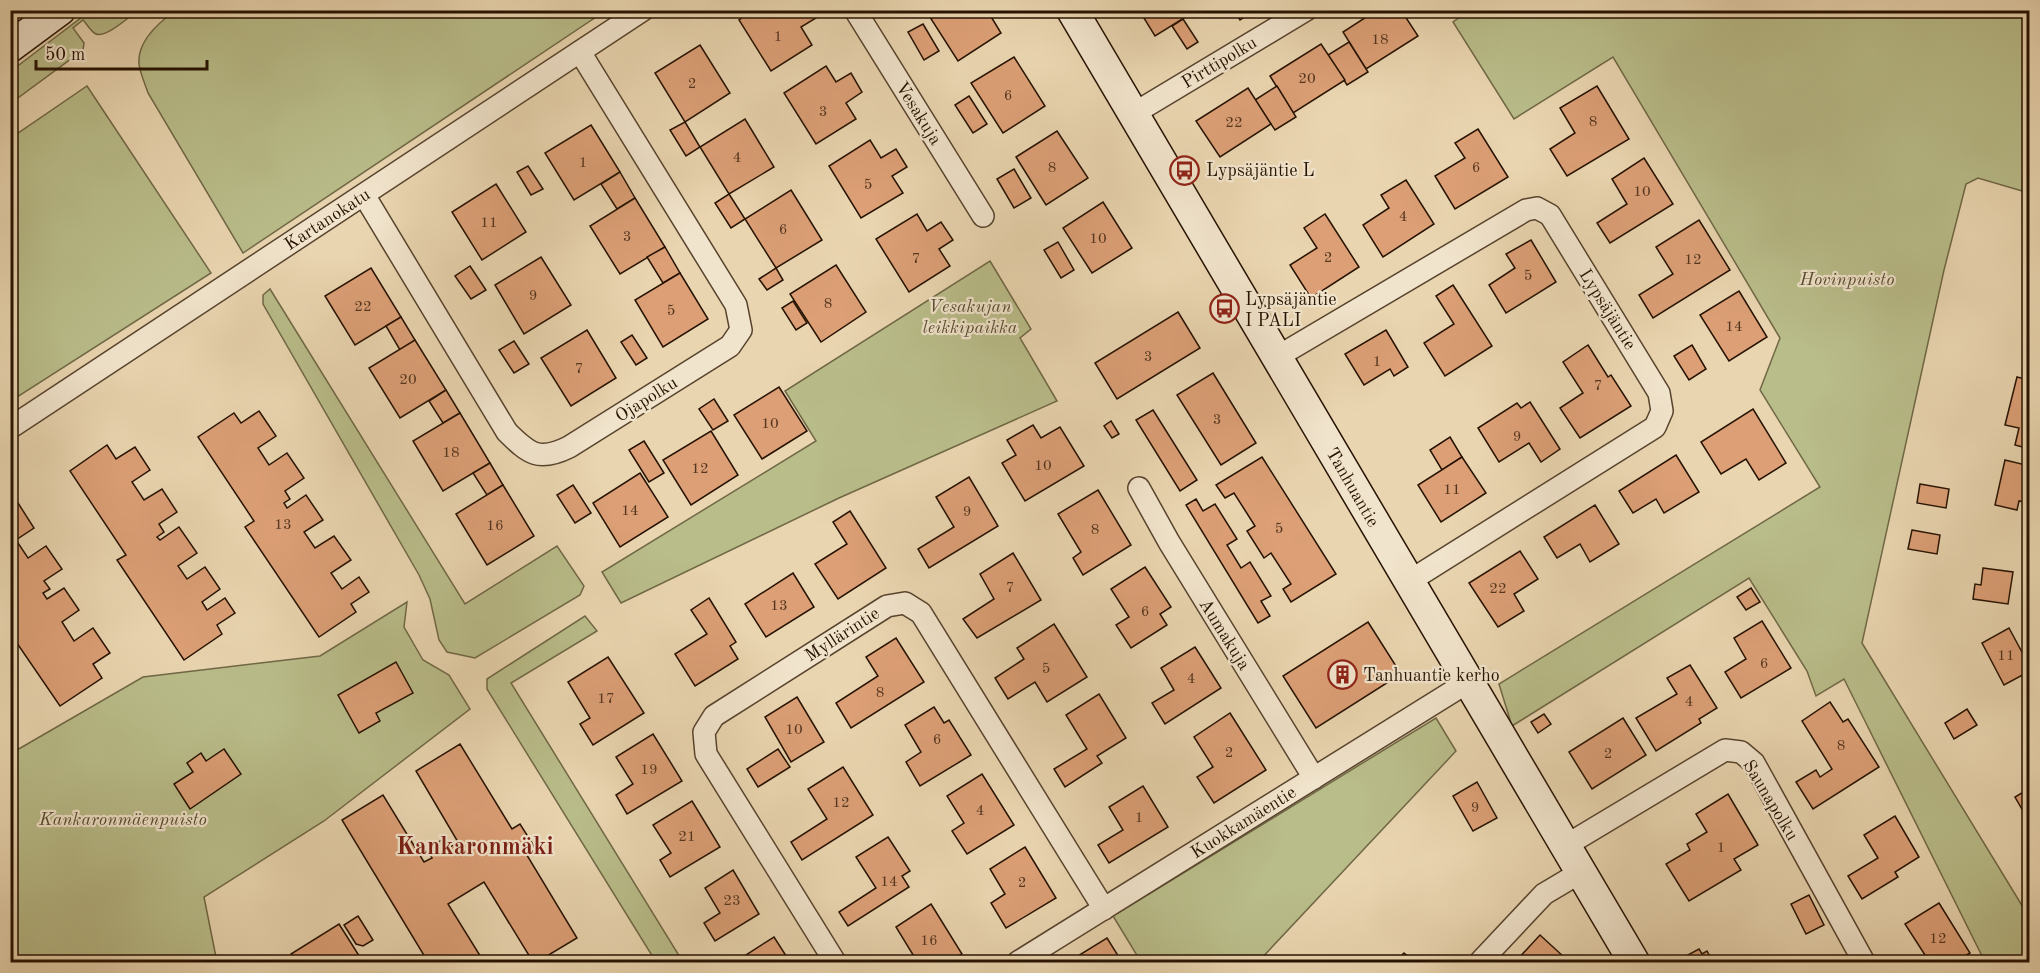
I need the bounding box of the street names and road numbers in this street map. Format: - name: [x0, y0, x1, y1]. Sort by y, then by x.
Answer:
- street label: Pirttipolku: [1179, 33, 1260, 92]
- street label: Vesakuja: [892, 79, 945, 148]
- street label: Kartanokatu: [282, 185, 374, 254]
- street label: Lypsäjäntie: [1575, 266, 1639, 353]
- street label: Ojapolku: [612, 374, 681, 426]
- street label: Tanhuantie: [1322, 445, 1382, 530]
- street label: Aumakuja: [1195, 596, 1253, 673]
- street label: Myllärintie: [802, 604, 883, 665]
- street label: Saunapolku: [1739, 757, 1801, 844]
- street label: Kuokkamäentie: [1188, 783, 1299, 862]

